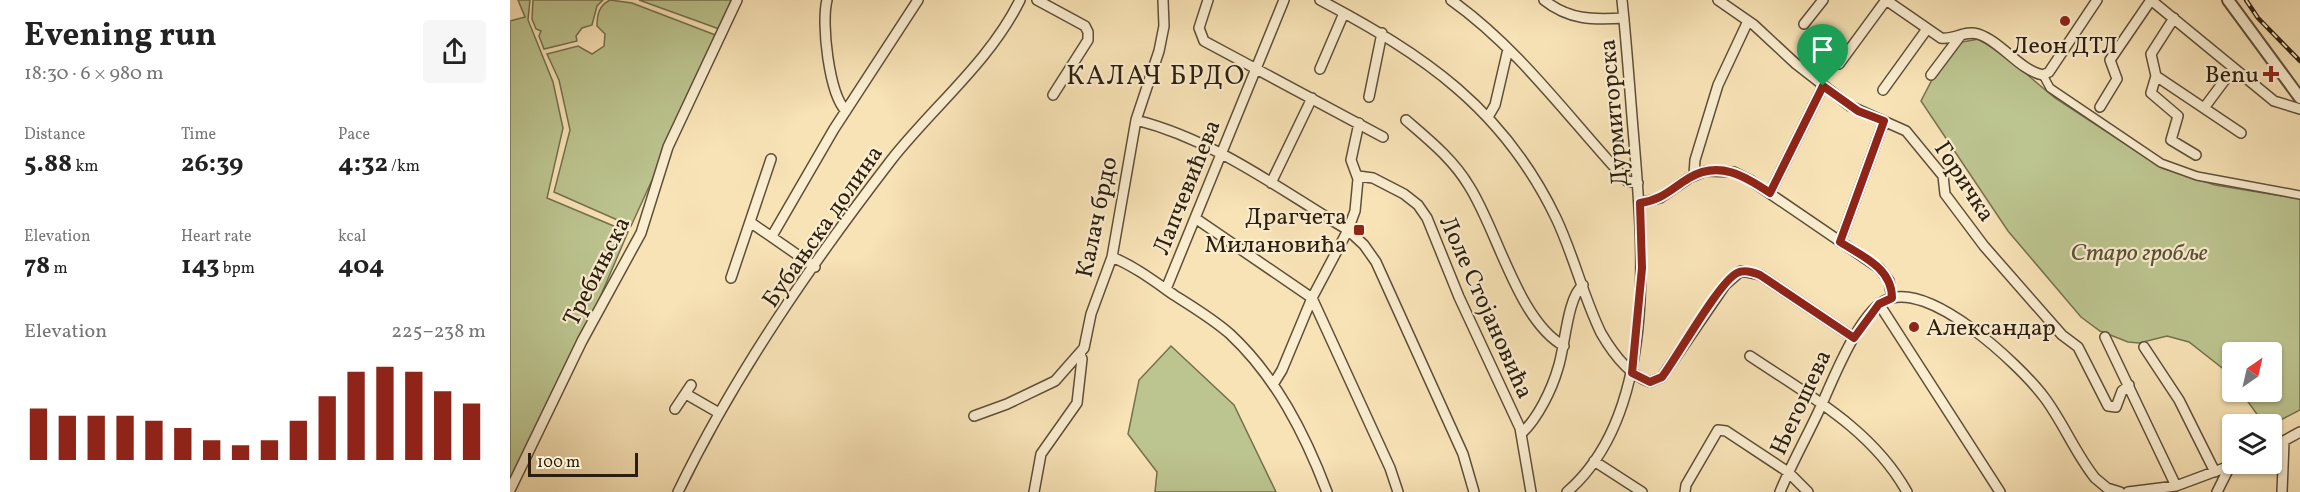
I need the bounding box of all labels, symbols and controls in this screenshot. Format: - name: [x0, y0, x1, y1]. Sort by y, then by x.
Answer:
- text: Evening run: [24, 14, 217, 60]
- marker: Леон ДТЛ: [2058, 14, 2072, 28]
- button: share: [423, 20, 486, 83]
- pin: [1797, 24, 1848, 86]
- place label: Леон ДТЛ: [2012, 30, 2118, 64]
- icon: arrive: [1806, 33, 1839, 66]
- street label: Дурмиторска: [1592, 38, 1638, 188]
- district label: КАЛАЧ БРДО: [1066, 58, 1246, 96]
- place label: Benu: [2205, 59, 2259, 93]
- text: 18:30 · 6 × 980 m: [24, 60, 164, 88]
- marker: Benu: [2264, 67, 2278, 81]
- street label: Лапчевићева: [1145, 115, 1230, 260]
- text: Distance: [24, 124, 85, 146]
- text: Time: [181, 124, 216, 146]
- text: Pace: [338, 124, 370, 146]
- street label: Горичка: [1924, 135, 2002, 229]
- street label: Бубањска долина: [755, 139, 892, 315]
- text: 5.88: [24, 146, 72, 182]
- text: 26:39: [181, 146, 243, 182]
- text: 4:32: [338, 146, 388, 182]
- street label: Калач брдо: [1069, 154, 1127, 281]
- text: km: [72, 156, 98, 178]
- text: /km: [388, 156, 420, 178]
- place label: Драгчета Милановића: [1205, 201, 1347, 263]
- street label: Требињска: [556, 211, 640, 333]
- street label: Лоле Стојановића: [1430, 211, 1541, 405]
- marker: Драгчета Милановића: [1352, 223, 1366, 237]
- text: Elevation: [24, 226, 91, 248]
- text: Heart rate: [181, 226, 252, 248]
- text: kcal: [338, 226, 366, 248]
- park label: Старо гробље: [2070, 237, 2208, 271]
- text: 78: [24, 248, 50, 284]
- text: 143: [181, 248, 220, 284]
- text: 404: [338, 248, 385, 284]
- text: m: [50, 258, 68, 280]
- text: bpm: [220, 258, 255, 280]
- place label: Александар: [1926, 312, 2056, 346]
- text: Elevation: [24, 318, 107, 346]
- text: 225–238 m: [391, 318, 486, 346]
- marker: Александар: [1907, 320, 1921, 334]
- north arrow: [2222, 342, 2282, 402]
- map controls: [2222, 342, 2282, 474]
- street label: Његошева: [1763, 345, 1841, 461]
- button: layers: [2222, 414, 2282, 474]
- scale bar: [528, 450, 638, 478]
- text: 100 m: [537, 452, 580, 474]

